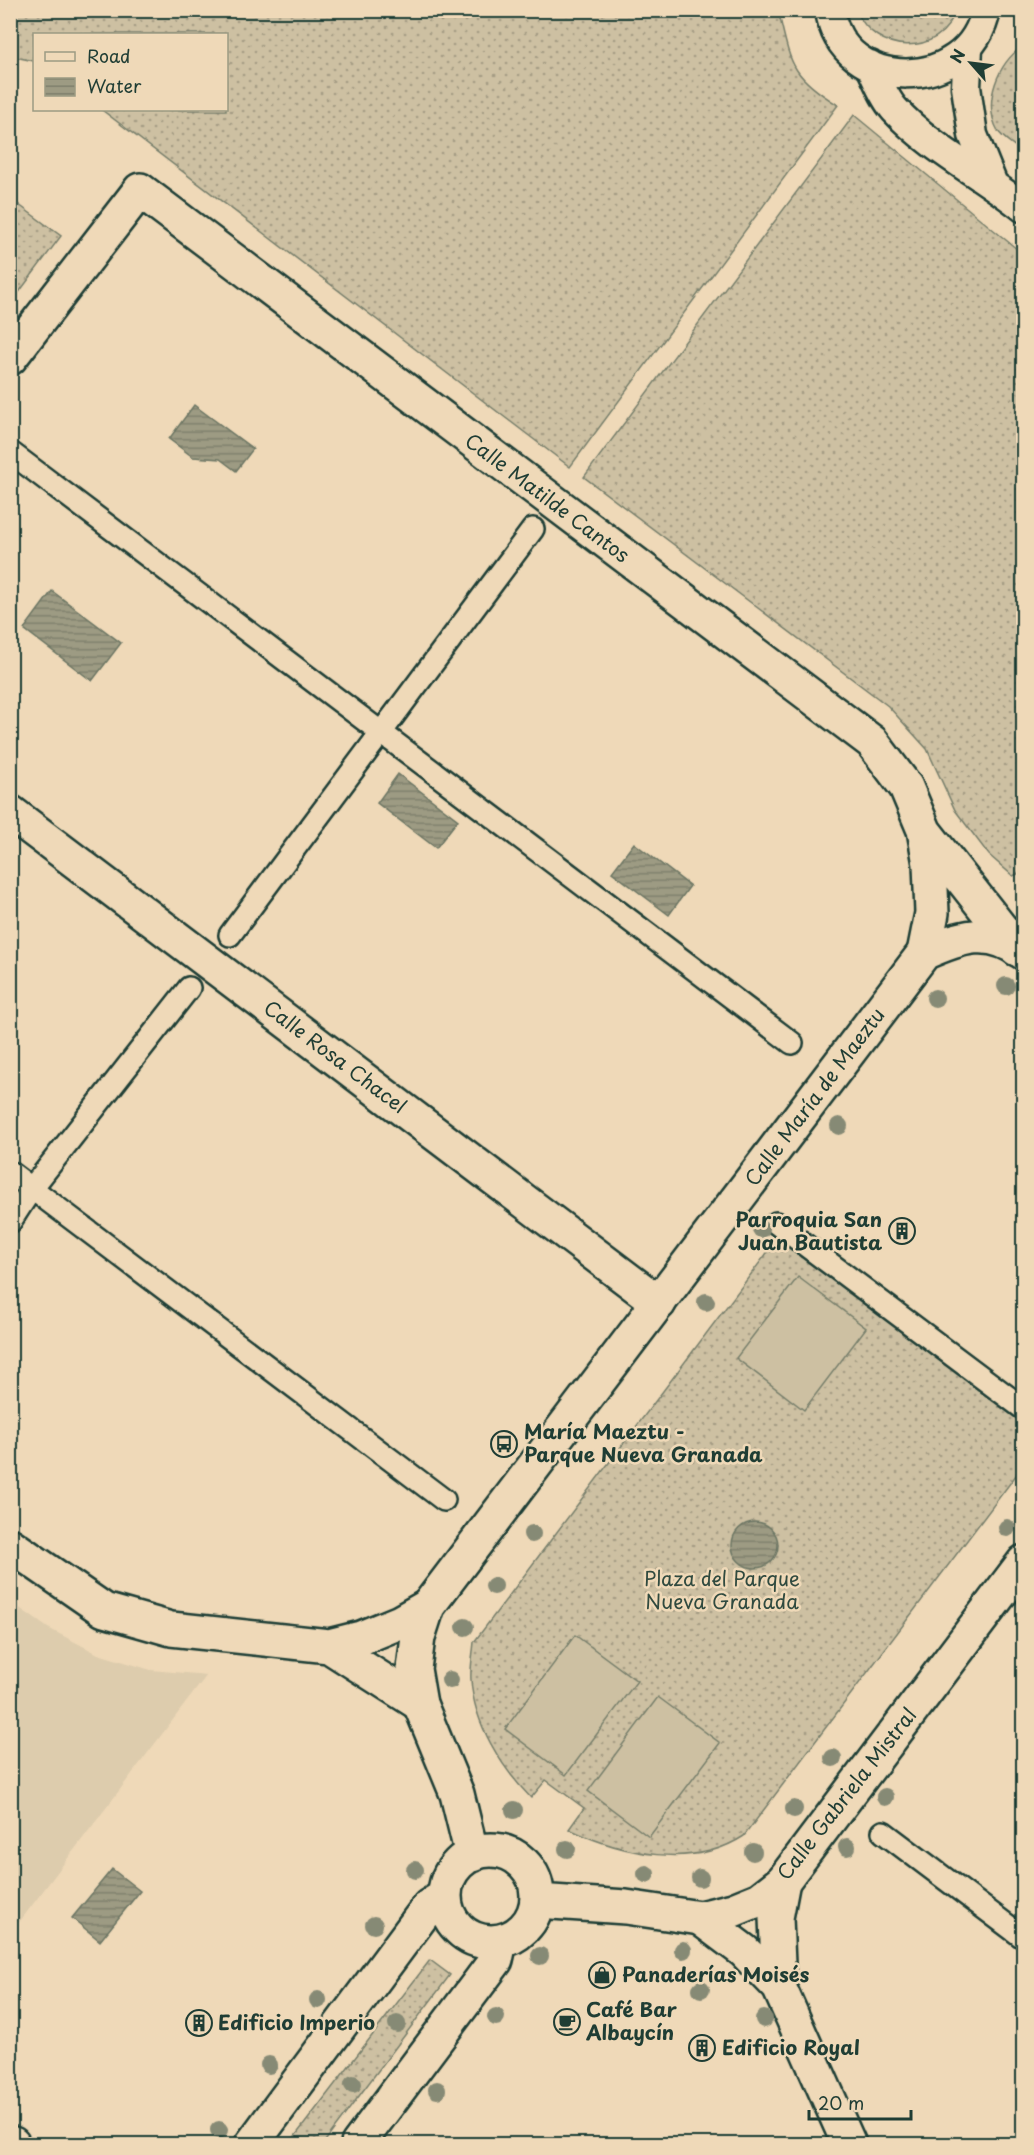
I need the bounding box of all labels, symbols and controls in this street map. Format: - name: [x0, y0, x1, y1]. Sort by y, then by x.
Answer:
- legend: [33, 33, 228, 111]
- north arrow: [941, 33, 1001, 93]
- text: Road: [87, 42, 131, 69]
- text: N: [943, 44, 970, 67]
- text: Water: [87, 72, 142, 99]
- street label: Calle Matilde Cantos: [459, 425, 636, 569]
- street label: Calle Rosa Chacel: [258, 992, 414, 1120]
- street label: Calle María de Maeztu: [737, 1001, 891, 1192]
- place label: Parroquia San Juan Bautista: [735, 1204, 882, 1257]
- building icon: Parroquia San Juan Bautista: [887, 1216, 917, 1246]
- place label: María Maeztu - Parque Nueva Granada: [524, 1416, 763, 1469]
- bus stop icon: María Maeztu - Parque Nueva Granada: [489, 1429, 519, 1459]
- park label: Plaza del Parque Nueva Granada: [644, 1563, 800, 1616]
- street label: Calle Gabriela Mistral: [769, 1701, 923, 1886]
- place label: Panaderías Moisés: [622, 1959, 810, 1989]
- shop icon: Panaderías Moisés: [587, 1960, 617, 1990]
- place label: Café Bar Albaycín: [585, 1994, 678, 2047]
- place label: Edificio Imperio: [218, 2007, 375, 2037]
- cafe icon: Café Bar Albaycín: [552, 2007, 582, 2037]
- building icon: Edificio Imperio: [184, 2008, 214, 2038]
- place label: Edificio Royal: [722, 2032, 860, 2062]
- building icon: Edificio Royal: [687, 2033, 717, 2063]
- scale bar: [809, 2083, 911, 2121]
- text: 20 m: [818, 2089, 864, 2116]

